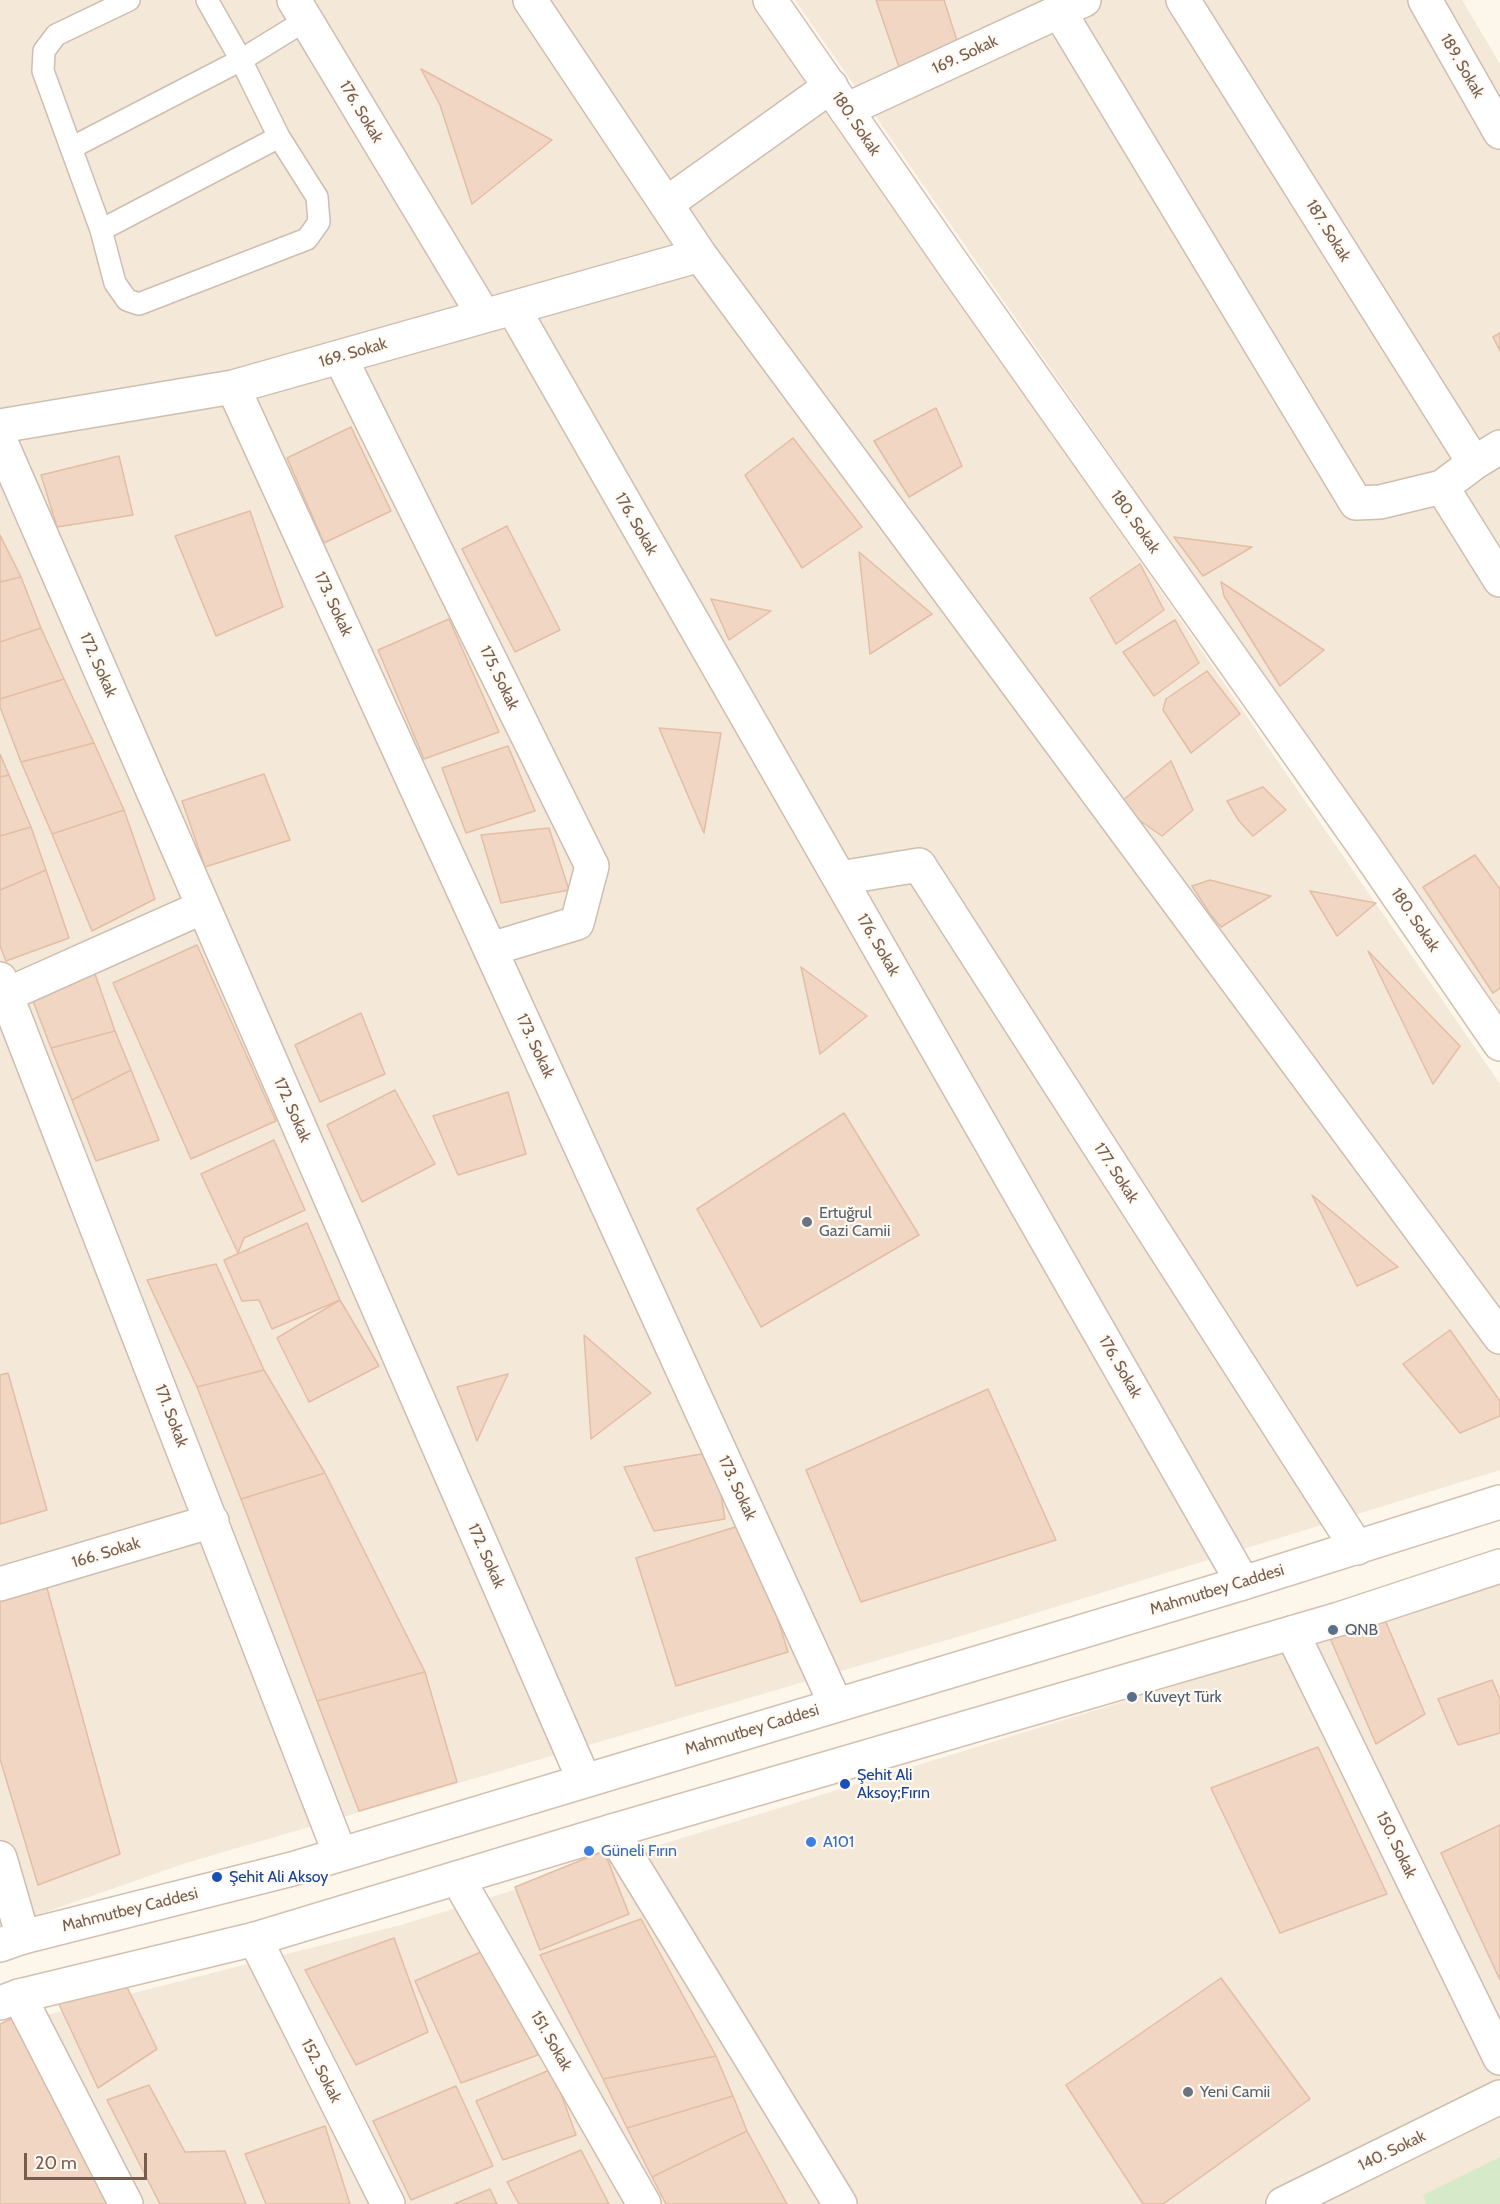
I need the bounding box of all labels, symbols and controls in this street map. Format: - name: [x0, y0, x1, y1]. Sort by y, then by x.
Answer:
- street label: 169. Sokak: [929, 31, 1001, 79]
- street label: 189. Sokak: [1436, 31, 1488, 101]
- street label: 176. Sokak: [335, 77, 387, 147]
- street label: 180. Sokak: [828, 88, 884, 160]
- street label: 187. Sokak: [1301, 197, 1355, 265]
- street label: 169. Sokak: [317, 334, 389, 372]
- street label: 180. Sokak: [1106, 487, 1164, 557]
- street label: 176. Sokak: [610, 489, 662, 559]
- street label: 173. Sokak: [310, 569, 356, 639]
- street label: 172. Sokak: [75, 630, 121, 700]
- street label: 175. Sokak: [475, 643, 523, 713]
- street label: 180. Sokak: [1387, 884, 1443, 956]
- street label: 176. Sokak: [852, 910, 904, 980]
- street label: 173. Sokak: [512, 1011, 558, 1081]
- street label: 172. Sokak: [269, 1075, 315, 1145]
- street label: 177. Sokak: [1090, 1139, 1142, 1207]
- place label: Ertuğrul Gazi Camii: [819, 1203, 890, 1241]
- marker: Ertuğrul Gazi Camii: [800, 1215, 814, 1229]
- street label: 176. Sokak: [1094, 1332, 1146, 1402]
- street label: 171. Sokak: [150, 1382, 192, 1450]
- street label: 173. Sokak: [714, 1453, 760, 1523]
- street label: 172. Sokak: [463, 1521, 509, 1591]
- street label: 166. Sokak: [70, 1534, 142, 1572]
- street label: Mahmutbey Caddesi: [1148, 1560, 1286, 1620]
- place label: QNB: [1345, 1620, 1378, 1640]
- marker: QNB: [1326, 1623, 1340, 1637]
- place label: Kuveyt Türk: [1144, 1687, 1222, 1707]
- marker: Kuveyt Türk: [1125, 1690, 1139, 1704]
- street label: Mahmutbey Caddesi: [683, 1700, 821, 1760]
- place label: Şehit Ali Aksoy;Fırın: [857, 1765, 930, 1803]
- marker: Şehit Ali Aksoy;Fırın: [838, 1777, 852, 1791]
- street label: 150. Sokak: [1372, 1809, 1420, 1881]
- place label: A101: [823, 1832, 854, 1852]
- marker: A101: [804, 1835, 818, 1849]
- place label: Güneli Fırın: [601, 1841, 677, 1861]
- marker: Güneli Fırın: [582, 1844, 596, 1858]
- place label: Şehit Ali Aksoy: [229, 1867, 328, 1887]
- marker: Şehit Ali Aksoy: [210, 1870, 224, 1884]
- street label: Mahmutbey Caddesi: [60, 1884, 200, 1936]
- street label: 151. Sokak: [526, 2008, 576, 2074]
- street label: 152. Sokak: [297, 2036, 345, 2106]
- place label: Yeni Camii: [1200, 2082, 1270, 2102]
- marker: Yeni Camii: [1181, 2085, 1195, 2099]
- street label: 140. Sokak: [1355, 2127, 1429, 2175]
- scale bar: [27, 2141, 150, 2179]
- text: 20 m: [35, 2152, 77, 2174]

